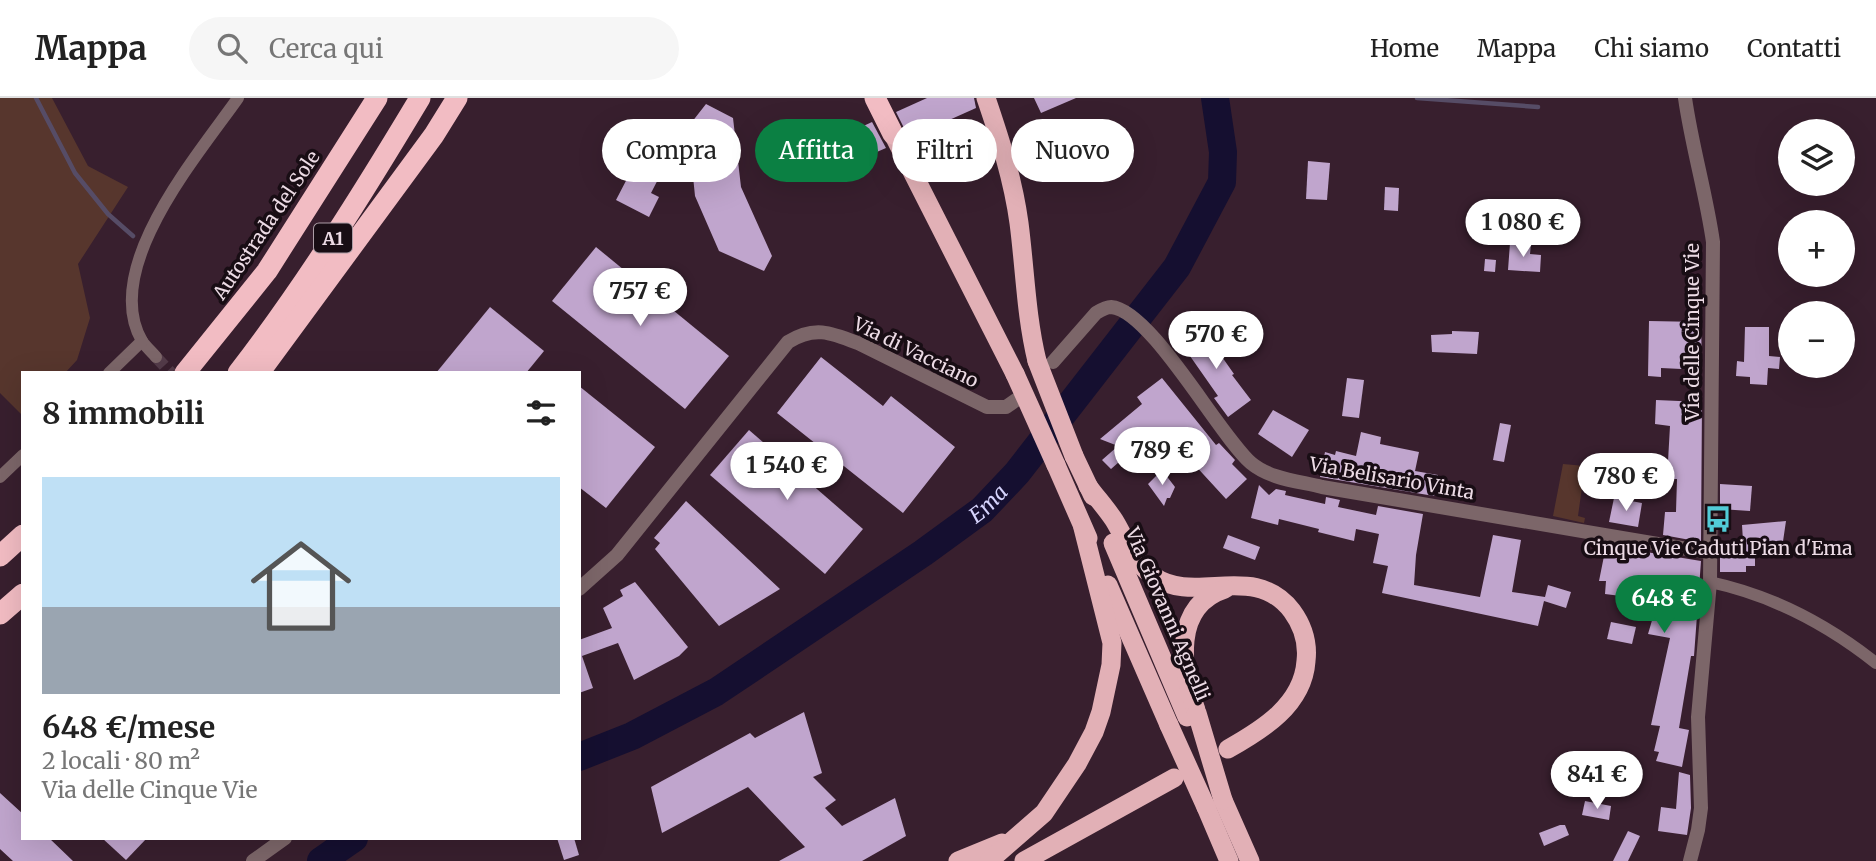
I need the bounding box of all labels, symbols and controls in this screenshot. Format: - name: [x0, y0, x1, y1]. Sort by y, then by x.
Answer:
- search box: [189, 17, 679, 80]
- text: Mappa: [35, 28, 147, 69]
- icon: search: [213, 29, 251, 67]
- text: Cerca qui: [269, 32, 383, 65]
- text: Home: [1370, 33, 1439, 64]
- text: Mappa: [1477, 33, 1556, 64]
- text: Chi siamo: [1594, 33, 1709, 64]
- text: Contatti: [1747, 33, 1841, 64]
- chip: Compra: [602, 119, 741, 182]
- chip: Affitta: [755, 119, 878, 182]
- chip: Filtri: [892, 119, 997, 182]
- chip: Nuovo: [1011, 119, 1134, 182]
- map controls: [1778, 119, 1855, 378]
- button: layers: [1778, 119, 1855, 196]
- street label: Autostrada del Sole: [207, 146, 325, 305]
- pin: 1 080 €: [1458, 200, 1588, 259]
- text: 1 080 €: [1481, 207, 1565, 236]
- button: +: [1778, 210, 1855, 287]
- road number: A1: [314, 223, 352, 252]
- street label: Via delle Cinque Vie: [1680, 243, 1704, 422]
- pin: 757 €: [591, 268, 689, 328]
- text: 757 €: [609, 276, 671, 305]
- button: −: [1778, 301, 1855, 378]
- street label: Via di Vacciano: [849, 311, 983, 393]
- pin: 570 €: [1167, 312, 1265, 371]
- text: 570 €: [1184, 319, 1248, 348]
- text: 8 immobili: [42, 394, 205, 432]
- icon: filters: [522, 394, 560, 432]
- pin: 789 €: [1113, 428, 1211, 487]
- text: 789 €: [1130, 435, 1194, 464]
- pin: 1 540 €: [722, 442, 852, 502]
- text: 1 540 €: [746, 450, 828, 479]
- street label: Via Belisario Vinta: [1307, 451, 1476, 504]
- pin: 780 €: [1577, 454, 1675, 513]
- text: 780 €: [1594, 461, 1658, 490]
- water label: Ema: [963, 478, 1013, 529]
- bus stop icon: Cinque Vie Caduti Pian d'Ema: [1703, 504, 1733, 534]
- icon: home: [238, 523, 364, 649]
- street label: Via Giovanni Agnelli: [1120, 523, 1215, 704]
- place label: Cinque Vie Caduti Pian d'Ema: [1584, 536, 1852, 560]
- pin: 648 €: [1615, 575, 1713, 635]
- text: 648 €: [1631, 583, 1697, 612]
- text: 648 €/mese: [42, 708, 215, 746]
- text: 2 locali · 80 m²: [42, 746, 200, 775]
- pin: 841 €: [1548, 752, 1646, 811]
- text: 841 €: [1567, 759, 1627, 788]
- text: Via delle Cinque Vie: [42, 775, 257, 804]

